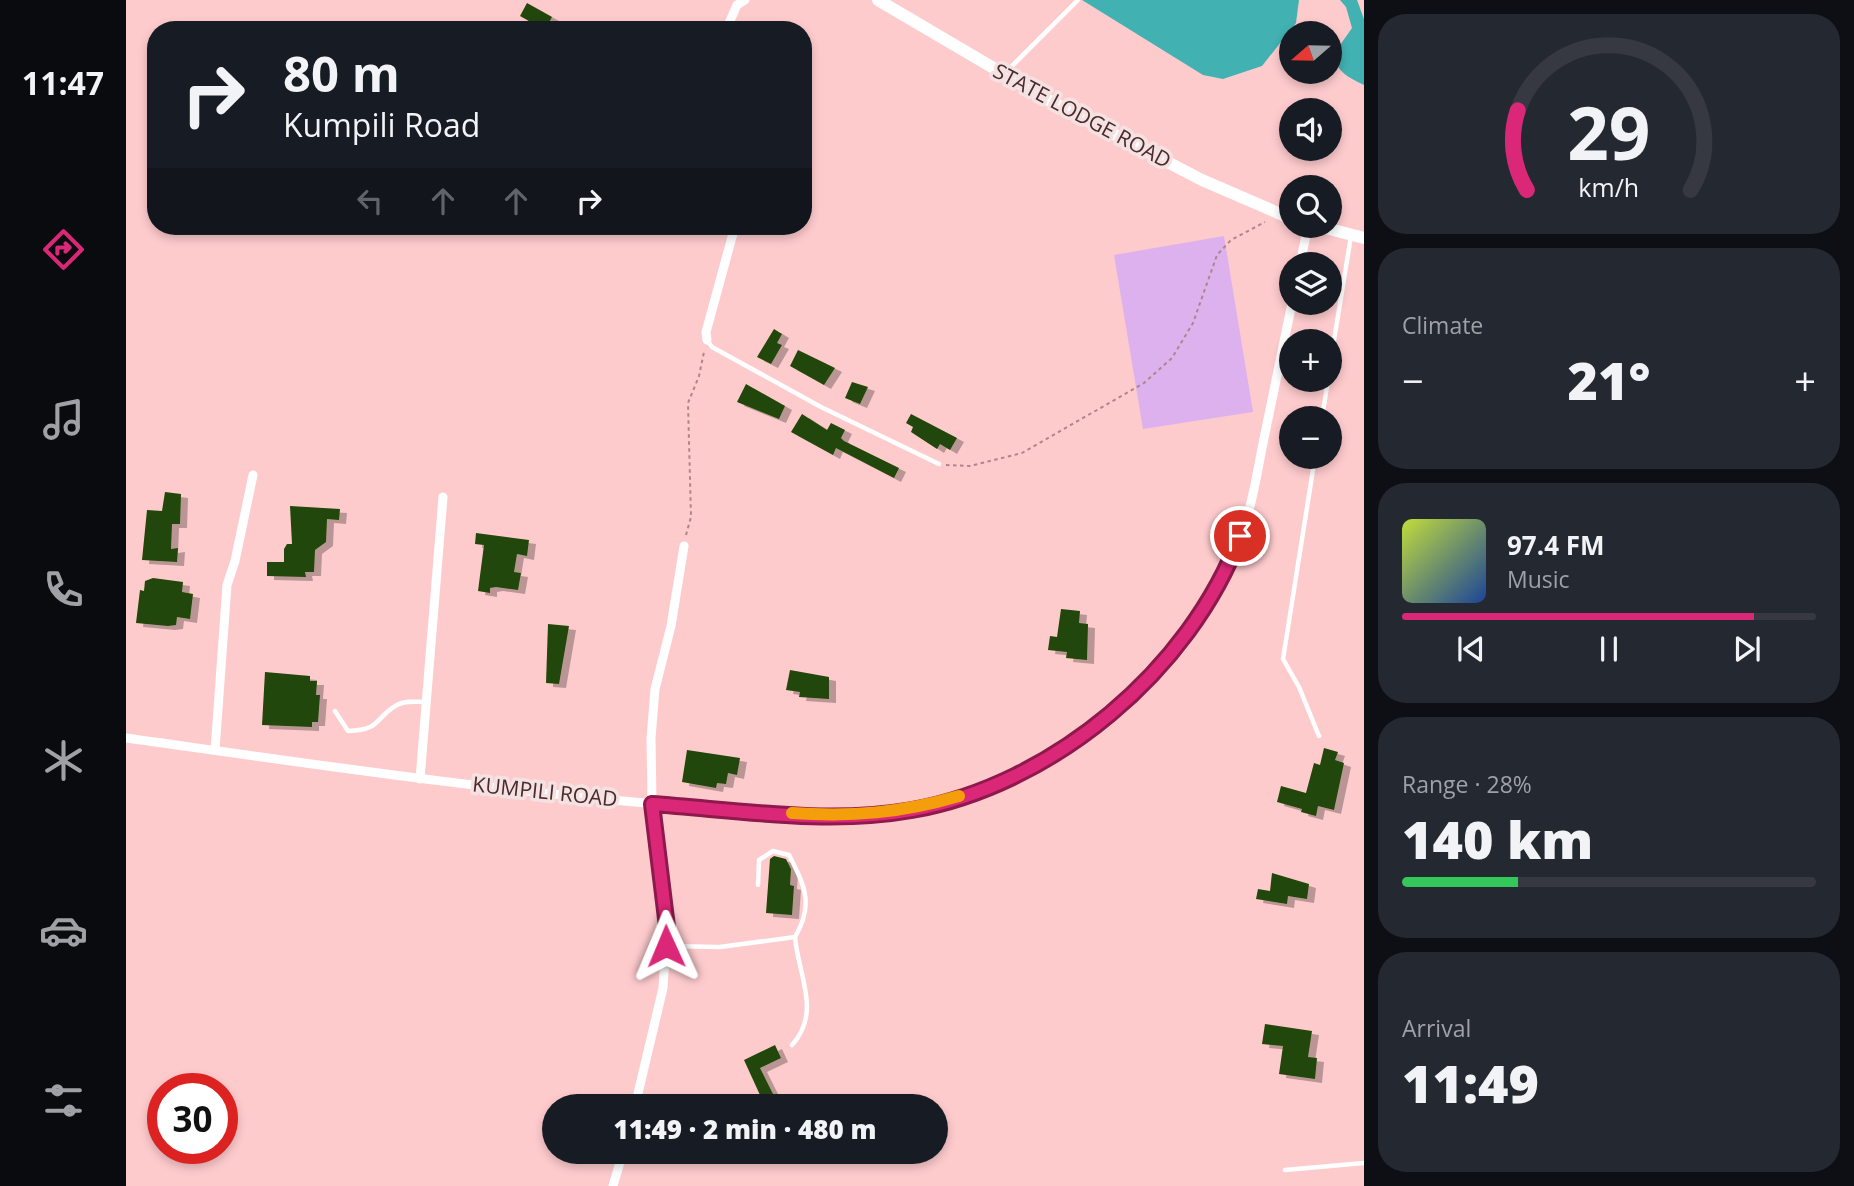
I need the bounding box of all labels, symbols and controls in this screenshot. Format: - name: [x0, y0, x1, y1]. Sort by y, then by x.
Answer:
- north arrow: [1279, 21, 1342, 84]
- map controls: [1279, 21, 1342, 469]
- text: 80 m: [283, 40, 400, 106]
- icon: right: [168, 49, 259, 140]
- street label: STATE LODGE ROAD: [989, 56, 1176, 174]
- text: 11:47: [22, 61, 104, 104]
- text: 29: [1567, 83, 1651, 182]
- button: sound: [1279, 98, 1342, 161]
- text: Kumpili Road: [283, 103, 480, 146]
- text: km/h: [1579, 170, 1639, 204]
- button: search: [1279, 175, 1342, 238]
- icon: left: [351, 182, 389, 220]
- icon: ahead: [424, 182, 462, 220]
- icon: ahead: [497, 182, 535, 220]
- icon: right: [570, 182, 608, 220]
- icon: directions: [39, 225, 88, 274]
- button: layers: [1279, 252, 1342, 315]
- text: Climate: [1402, 309, 1483, 341]
- button: +: [1279, 329, 1342, 392]
- text: 21°: [1568, 344, 1650, 415]
- text: −: [1402, 354, 1424, 406]
- text: +: [1794, 354, 1816, 406]
- icon: music: [39, 395, 88, 444]
- button: −: [1279, 406, 1342, 469]
- pin: [1210, 506, 1270, 566]
- icon: arrive: [1221, 517, 1259, 555]
- text: 97.4 FM: [1507, 527, 1605, 563]
- text: Music: [1507, 563, 1570, 595]
- icon: phone: [39, 565, 88, 614]
- icon: previous: [1452, 630, 1490, 668]
- icon: pause: [1590, 630, 1628, 668]
- icon: next: [1728, 630, 1766, 668]
- icon: climate: [39, 736, 88, 785]
- text: Range · 28%: [1402, 768, 1532, 800]
- street label: KUMPILI ROAD: [471, 769, 619, 813]
- text: 140 km: [1402, 803, 1593, 874]
- icon: car: [39, 906, 88, 955]
- position arrow: [629, 909, 703, 983]
- text: Arrival: [1402, 1012, 1471, 1044]
- text: 11:49: [1402, 1047, 1539, 1118]
- speed limit sign: 30: [147, 1073, 238, 1164]
- icon: filters: [39, 1076, 88, 1125]
- text: 11:49 · 2 min · 480 m: [614, 1111, 876, 1147]

